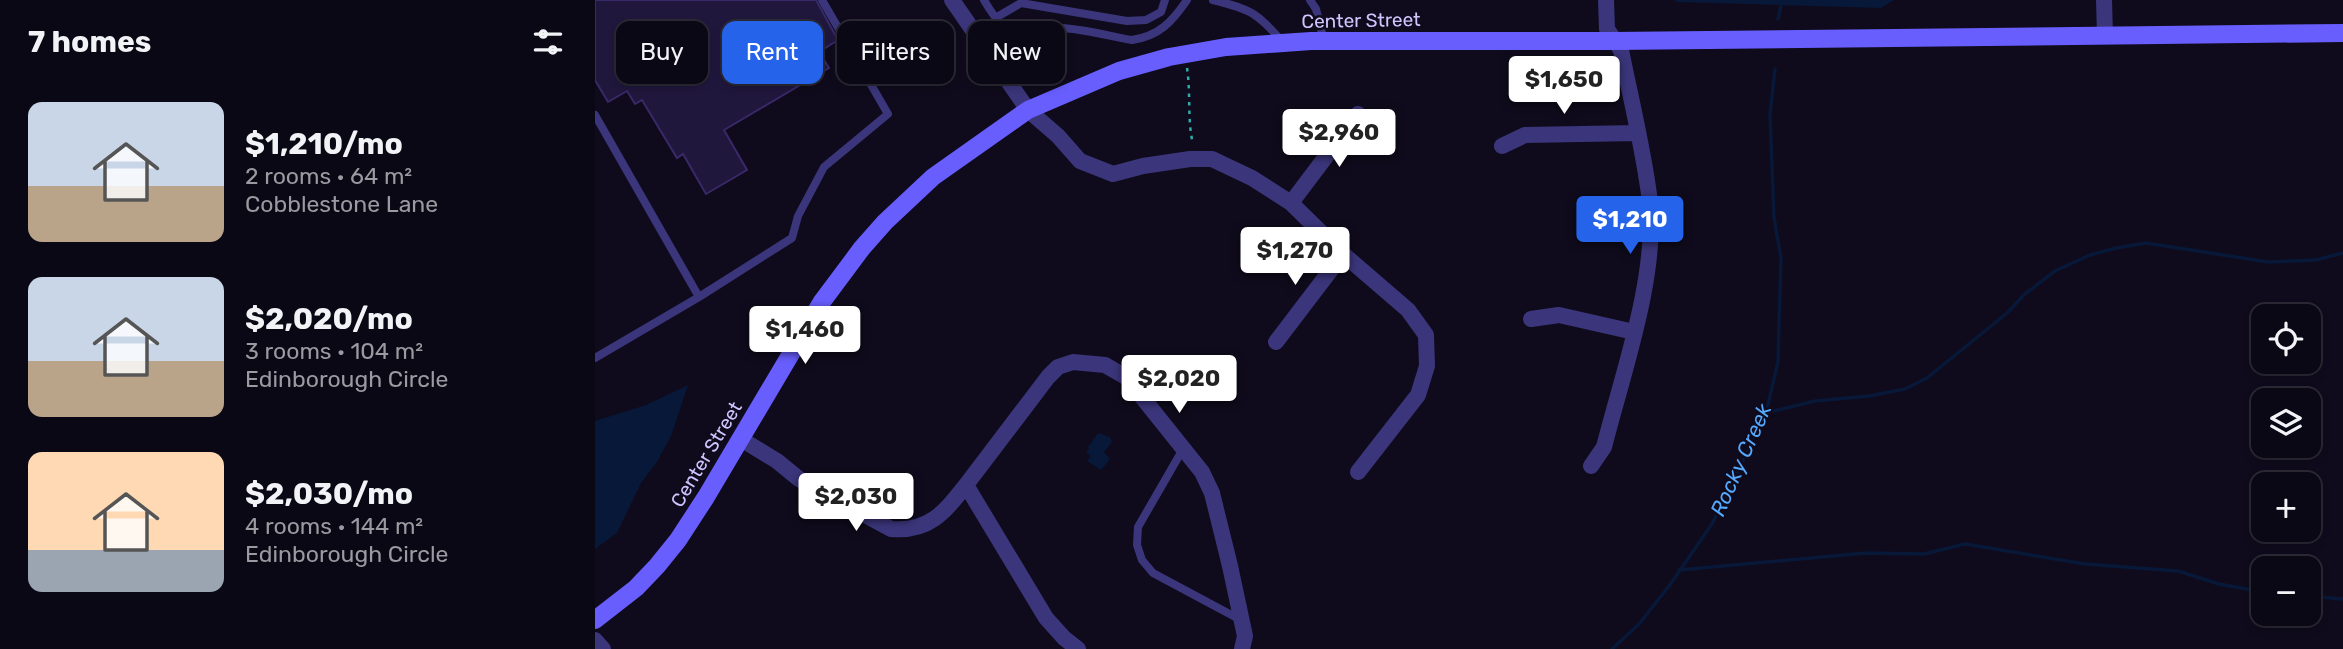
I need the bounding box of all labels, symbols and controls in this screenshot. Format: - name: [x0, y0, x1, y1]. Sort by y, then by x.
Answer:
- street label: Center Street: [1301, 8, 1421, 33]
- chip: Buy: [616, 21, 708, 84]
- chip: Rent: [722, 21, 823, 84]
- chip: Filters: [837, 21, 954, 84]
- chip: New: [968, 21, 1065, 84]
- icon: filters: [529, 23, 567, 61]
- text: 7 homes: [28, 24, 151, 60]
- pin: $1,650: [1507, 57, 1621, 116]
- text: $1,650: [1525, 65, 1603, 93]
- pin: $2,960: [1282, 110, 1396, 169]
- text: $2,960: [1298, 118, 1380, 146]
- text: $1,210/mo: [245, 126, 403, 162]
- icon: home: [84, 130, 168, 214]
- text: 2 rooms · 64 m²: [245, 162, 412, 190]
- text: Cobblestone Lane: [245, 190, 438, 218]
- pin: $1,210: [1573, 196, 1687, 256]
- text: $1,210: [1592, 205, 1668, 233]
- pin: $1,270: [1238, 228, 1352, 287]
- text: $1,270: [1257, 236, 1333, 264]
- text: $2,020/mo: [245, 301, 413, 337]
- map controls: [2251, 304, 2321, 626]
- button: locate: [2251, 304, 2321, 374]
- icon: home: [84, 305, 168, 389]
- pin: $1,460: [748, 306, 862, 366]
- text: $1,460: [765, 315, 845, 343]
- text: 3 rooms · 104 m²: [245, 337, 423, 365]
- pin: $2,020: [1122, 356, 1236, 415]
- text: $2,020: [1138, 364, 1220, 392]
- text: Edinborough Circle: [245, 365, 448, 393]
- button: layers: [2251, 388, 2321, 458]
- street label: Center Street: [666, 397, 747, 511]
- water label: Rocky Creek: [1705, 399, 1777, 520]
- button: +: [2251, 472, 2321, 542]
- pin: $2,030: [799, 474, 913, 533]
- text: $2,030/mo: [245, 476, 413, 512]
- icon: home: [84, 480, 168, 564]
- text: $2,030: [815, 482, 897, 510]
- text: 4 rooms · 144 m²: [245, 512, 423, 540]
- text: Edinborough Circle: [245, 540, 448, 568]
- button: −: [2251, 556, 2321, 626]

